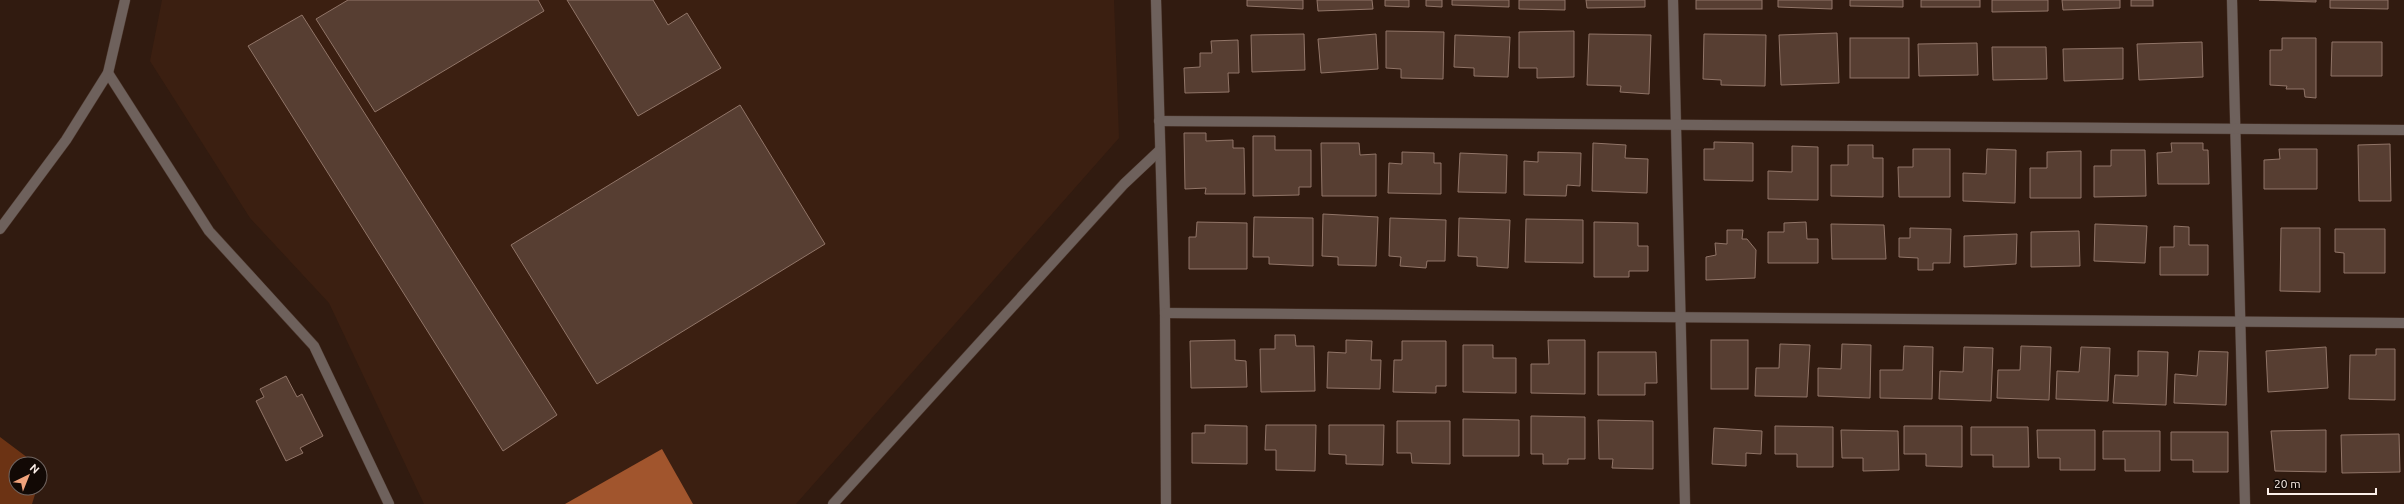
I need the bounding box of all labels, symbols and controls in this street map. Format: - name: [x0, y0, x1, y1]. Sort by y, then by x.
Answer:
- north arrow: [8, 456, 48, 496]
- text: N: [28, 461, 42, 476]
- scale bar: [2268, 470, 2376, 496]
- text: 20 m: [2274, 477, 2301, 490]

